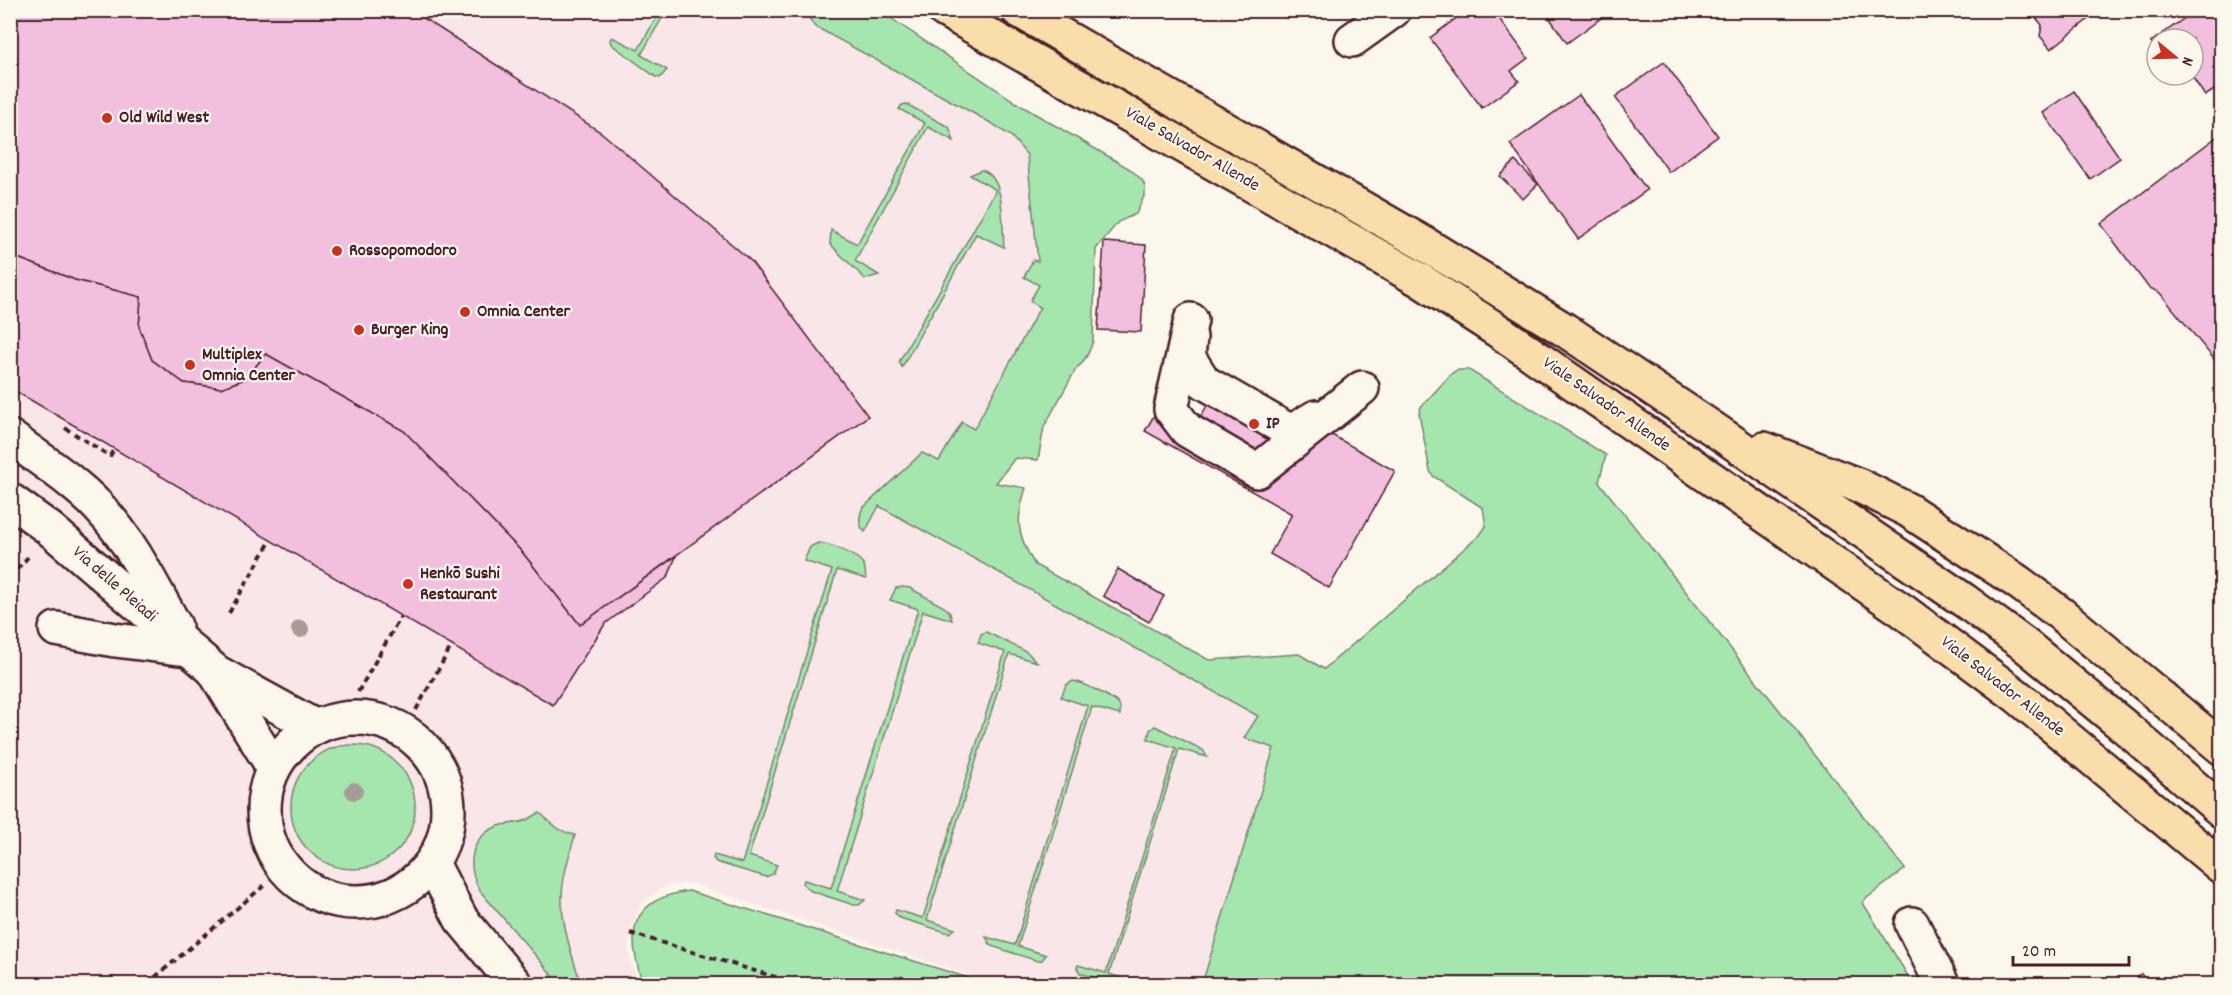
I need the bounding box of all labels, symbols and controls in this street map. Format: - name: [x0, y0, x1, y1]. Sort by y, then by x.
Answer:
- north arrow: [2145, 27, 2205, 87]
- text: N: [2175, 54, 2199, 69]
- street label: Viale Salvador Allende: [1120, 101, 1264, 199]
- place label: Old Wild West: [119, 106, 209, 131]
- marker: Old Wild West: [100, 111, 114, 125]
- place label: Rossopomodoro: [349, 239, 457, 264]
- marker: Rossopomodoro: [330, 244, 344, 258]
- place label: Omnia Center: [477, 300, 571, 325]
- marker: Omnia Center: [458, 305, 472, 319]
- place label: Burger King: [371, 318, 448, 343]
- marker: Burger King: [352, 323, 366, 337]
- place label: Multiplex Omnia Center: [202, 343, 296, 389]
- street label: Viale Salvador Allende: [1537, 351, 1675, 459]
- marker: Multiplex Omnia Center: [183, 358, 197, 372]
- place label: IP: [1266, 412, 1280, 437]
- marker: IP: [1247, 417, 1261, 431]
- street label: Via delle Pleiadi: [66, 541, 162, 629]
- place label: Henkō Sushi Restaurant: [420, 562, 500, 608]
- marker: Henkō Sushi Restaurant: [401, 577, 415, 591]
- street label: Viale Salvador Allende: [1935, 630, 2069, 744]
- scale bar: [2013, 929, 2128, 967]
- text: 20 m: [2022, 940, 2056, 965]

